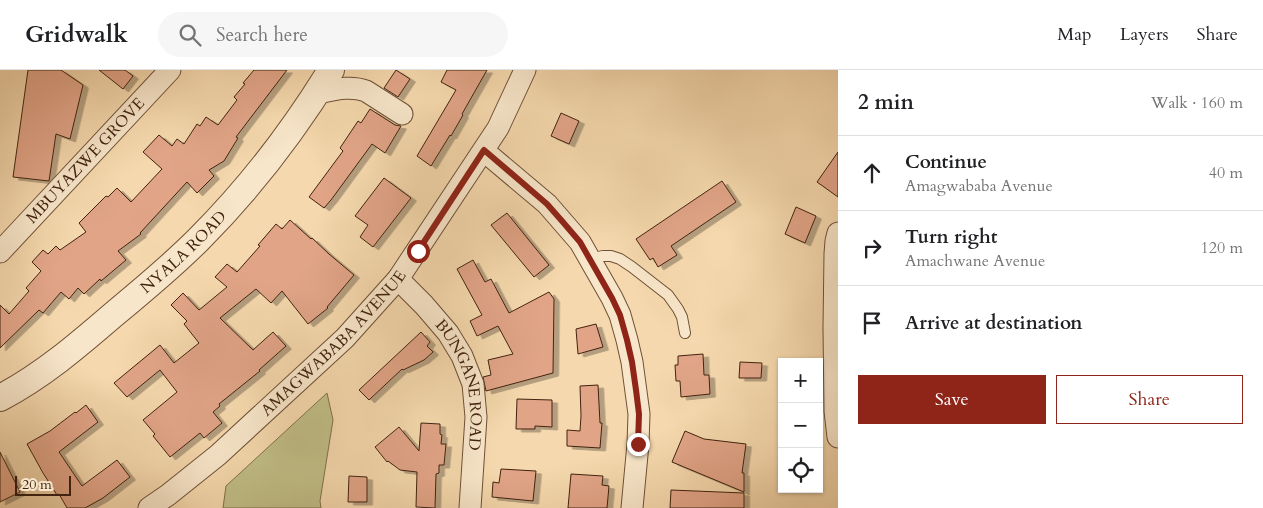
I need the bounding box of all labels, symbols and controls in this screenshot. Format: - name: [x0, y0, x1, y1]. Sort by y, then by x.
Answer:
- search box: [158, 12, 508, 57]
- text: Gridwalk: [25, 18, 128, 51]
- icon: search: [176, 21, 204, 49]
- text: Search here: [216, 22, 308, 48]
- text: Map: [1057, 22, 1092, 47]
- text: Layers: [1120, 22, 1169, 47]
- text: Share: [1197, 22, 1238, 47]
- text: 2 min: [858, 88, 914, 117]
- text: Walk · 160 m: [1151, 92, 1243, 114]
- street label: MBUYAZWE GROVE: [21, 93, 150, 228]
- text: Continue: [905, 149, 987, 175]
- icon: ahead: [858, 159, 886, 187]
- text: 40 m: [1209, 162, 1243, 184]
- text: Amagwababa Avenue: [905, 175, 1053, 197]
- street label: NYALA ROAD: [136, 206, 232, 299]
- text: Turn right: [905, 224, 997, 250]
- icon: right: [858, 234, 886, 262]
- text: 120 m: [1201, 237, 1243, 259]
- route start: [407, 240, 430, 263]
- text: Amachwane Avenue: [905, 250, 1045, 272]
- street label: AMAGWABABA AVENUE: [256, 266, 412, 421]
- icon: arrive: [858, 309, 886, 337]
- text: Arrive at destination: [905, 310, 1082, 336]
- street label: BUNGANE ROAD: [430, 314, 487, 451]
- map controls: [778, 358, 823, 493]
- button: +: [778, 358, 823, 403]
- button: Save: [858, 375, 1046, 424]
- button: Share: [1056, 375, 1243, 424]
- button: −: [778, 403, 823, 448]
- route end: [627, 433, 650, 456]
- button: locate: [778, 448, 823, 493]
- scale bar: [15, 473, 71, 496]
- text: 20 m: [22, 475, 52, 494]

